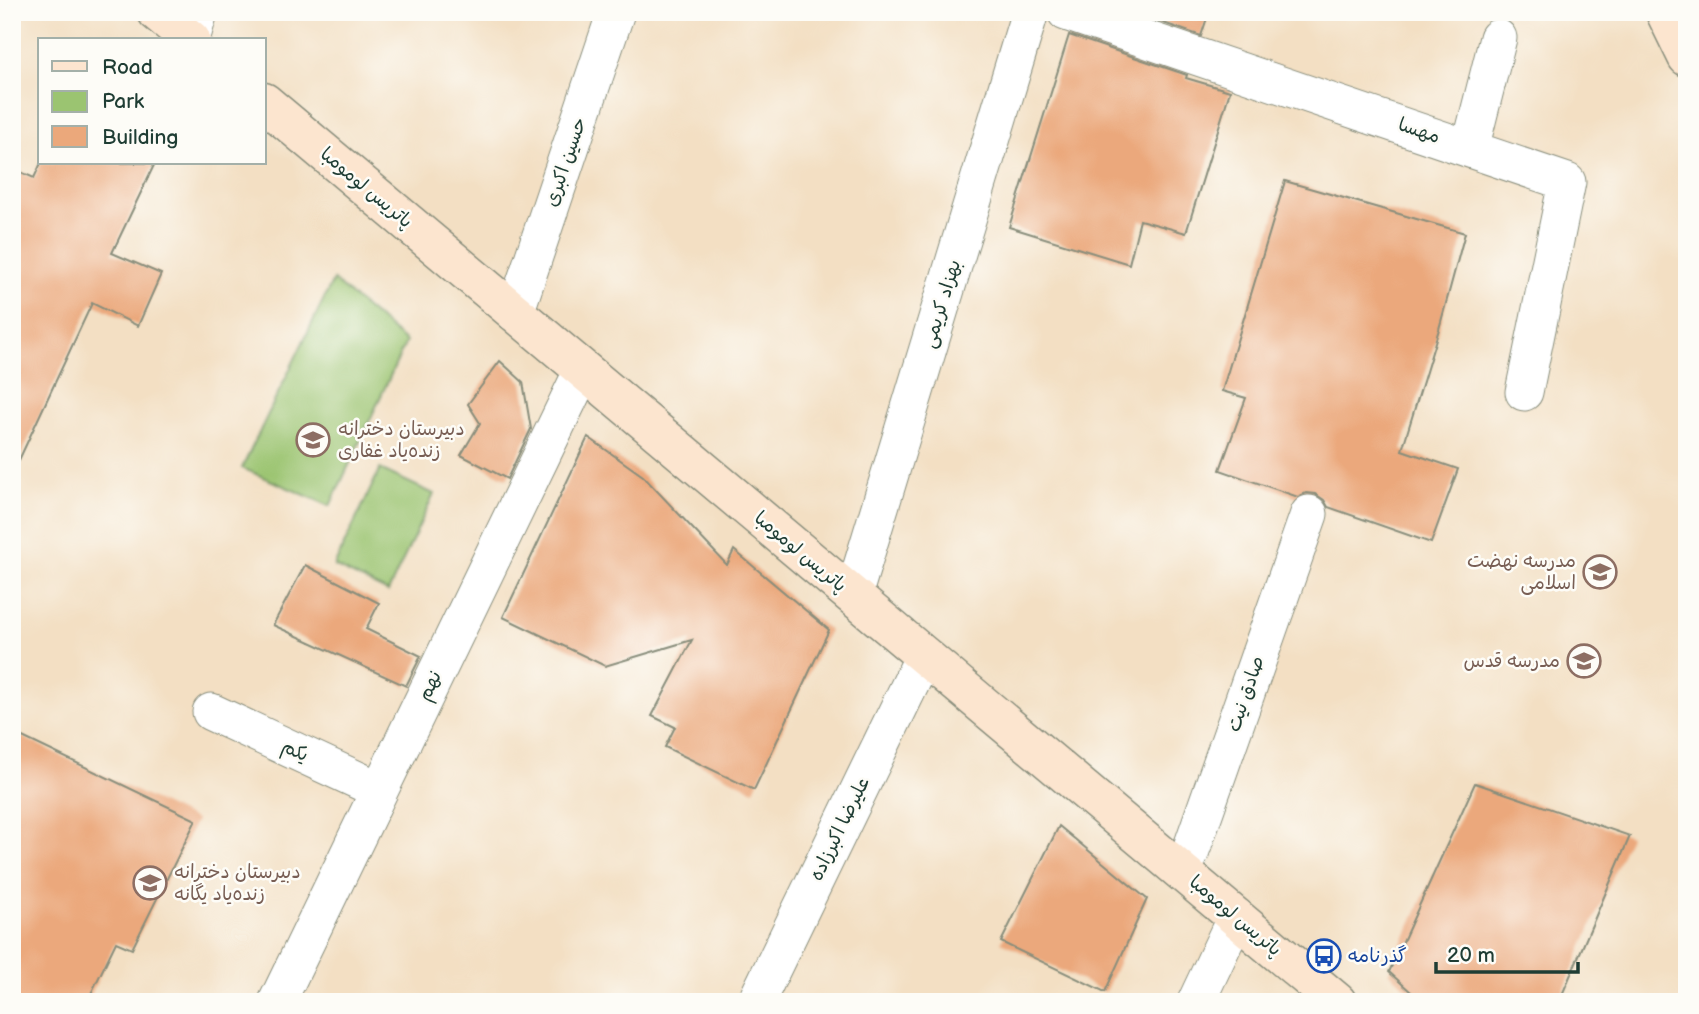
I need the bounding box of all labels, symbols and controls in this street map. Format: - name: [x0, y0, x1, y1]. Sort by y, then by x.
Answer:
- legend: [38, 38, 266, 164]
- text: Road: [102, 55, 153, 80]
- text: Park: [102, 89, 145, 114]
- street label: مهسا: [1395, 113, 1443, 149]
- street label: حسین اکبری: [540, 114, 592, 210]
- text: Building: [102, 125, 178, 150]
- street label: پاتریس لومومبا: [315, 143, 417, 233]
- street label: بهزاد کریمی: [918, 257, 966, 351]
- place label: دبیرستان دخترانه زنده‌یاد غفاری: [338, 418, 465, 463]
- school or university icon: دبیرستان دخترانه زنده‌یاد غفاری: [294, 421, 332, 459]
- street label: پاتریس لومومبا: [749, 507, 851, 597]
- place label: مدرسه نهضت اسلامی: [1467, 550, 1576, 595]
- school or university icon: مدرسه نهضت اسلامی: [1581, 553, 1619, 591]
- school or university icon: مدرسه قدس: [1565, 642, 1603, 680]
- place label: مدرسه قدس: [1463, 650, 1560, 673]
- street label: صادق نیت: [1222, 653, 1270, 735]
- street label: نهم: [413, 667, 449, 706]
- street label: یکم: [277, 735, 312, 769]
- street label: علیرضا اکبرزاده: [805, 773, 875, 885]
- place label: دبیرستان دخترانه زنده‌یاد یگانه: [174, 861, 301, 906]
- school or university icon: دبیرستان دخترانه زنده‌یاد یگانه: [131, 864, 169, 902]
- street label: پاتریس لومومبا: [1184, 871, 1286, 961]
- scale bar: [1436, 930, 1578, 974]
- bus stop icon: گذرنامه: [1305, 937, 1343, 975]
- text: 20 m: [1447, 943, 1495, 968]
- place label: گذرنامه: [1348, 945, 1407, 968]

